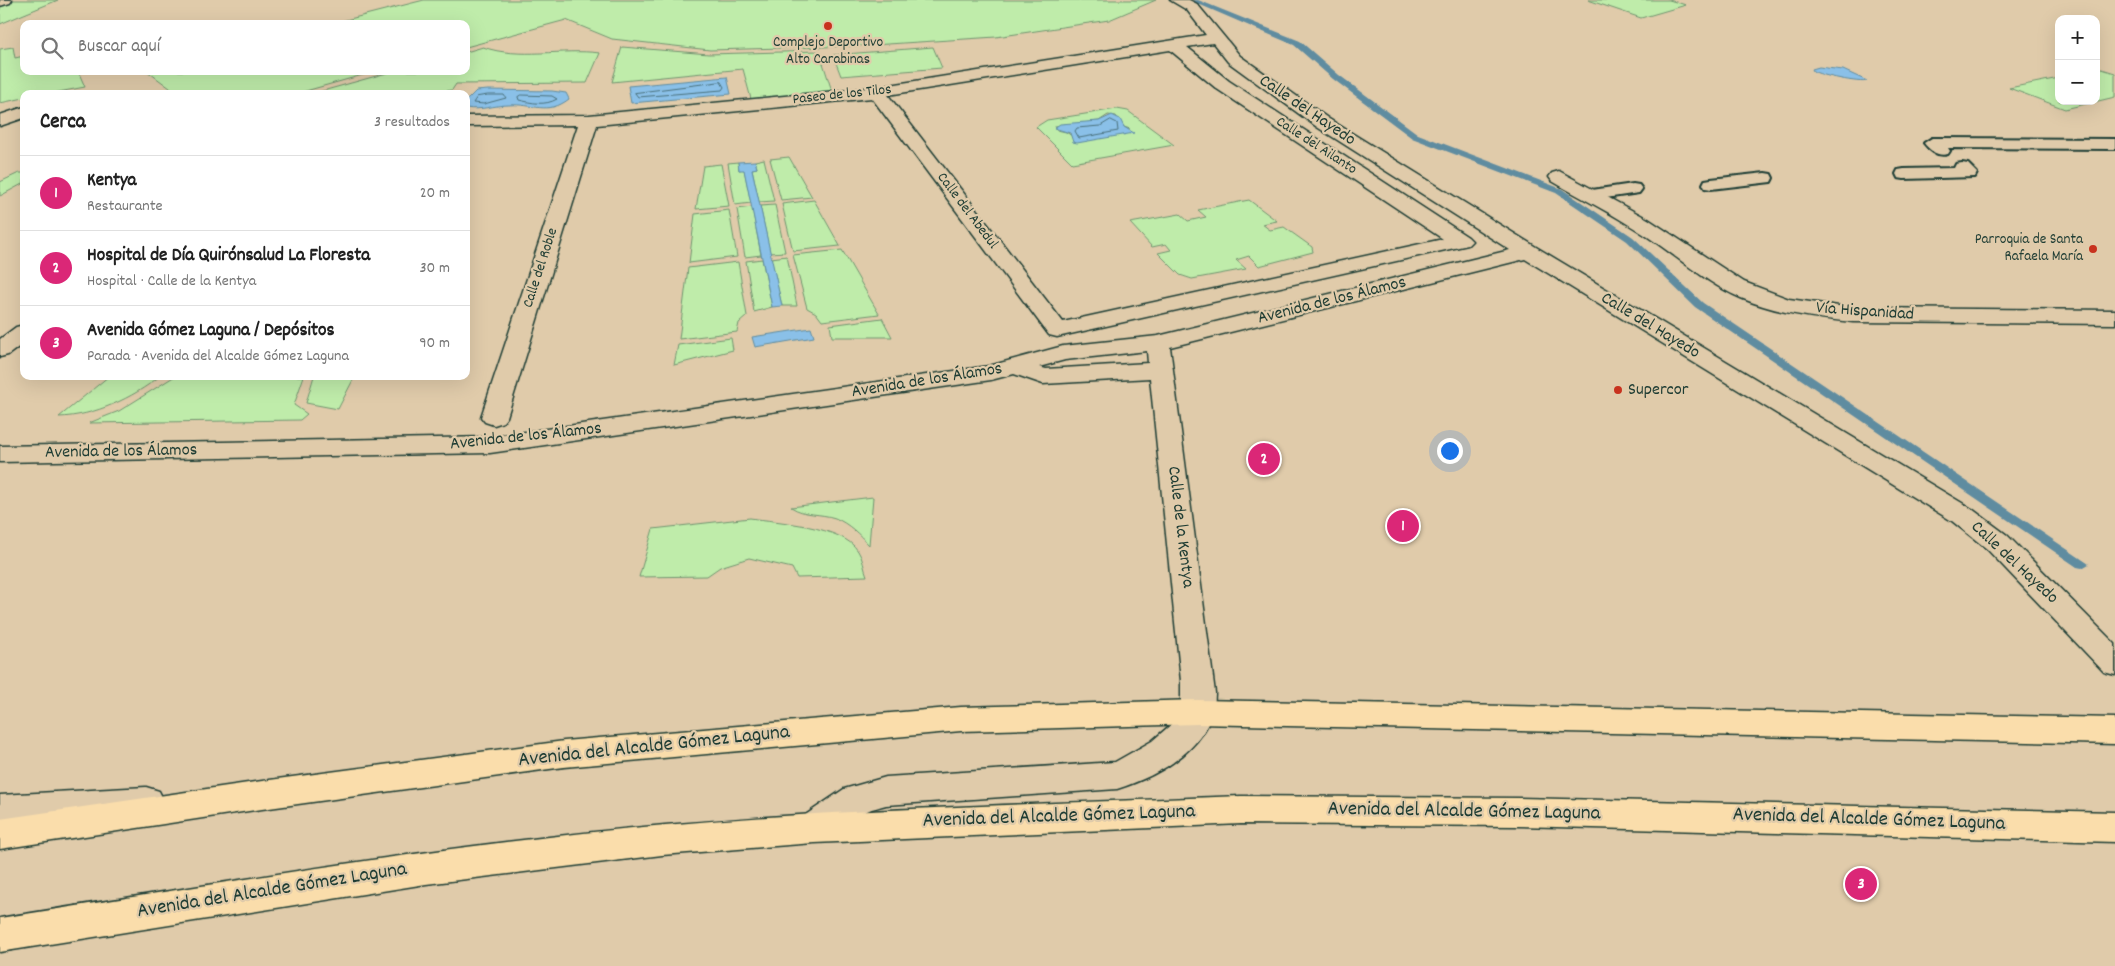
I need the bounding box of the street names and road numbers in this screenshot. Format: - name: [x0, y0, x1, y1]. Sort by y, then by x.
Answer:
- street label: Calle del Hayedo: [1254, 69, 1360, 153]
- street label: Paseo de los Tilos: [791, 79, 893, 111]
- street label: Calle del Ailanto: [1271, 111, 1361, 181]
- street label: Calle del Abedul: [931, 168, 1003, 254]
- street label: Calle del Roble: [518, 225, 564, 311]
- street label: Avenida de los Álamos: [1255, 270, 1409, 332]
- street label: Calle del Hayedo: [1596, 286, 1704, 366]
- street label: Vía Hispanidad: [1815, 296, 1915, 328]
- street label: Avenida de los Álamos: [850, 357, 1004, 405]
- street label: Avenida de los Álamos: [449, 417, 603, 457]
- street label: Avenida de los Álamos: [45, 438, 197, 466]
- street label: Calle de la Kentya: [1160, 465, 1200, 590]
- street label: Calle del Hayedo: [1965, 516, 2063, 610]
- street label: Avenida del Alcalde Gómez Laguna: [517, 718, 792, 776]
- street label: Avenida del Alcalde Gómez Laguna: [1327, 795, 1602, 829]
- street label: Avenida del Alcalde Gómez Laguna: [922, 797, 1197, 837]
- street label: Avenida del Alcalde Gómez Laguna: [1732, 800, 2007, 840]
- street label: Avenida del Alcalde Gómez Laguna: [135, 855, 410, 927]

